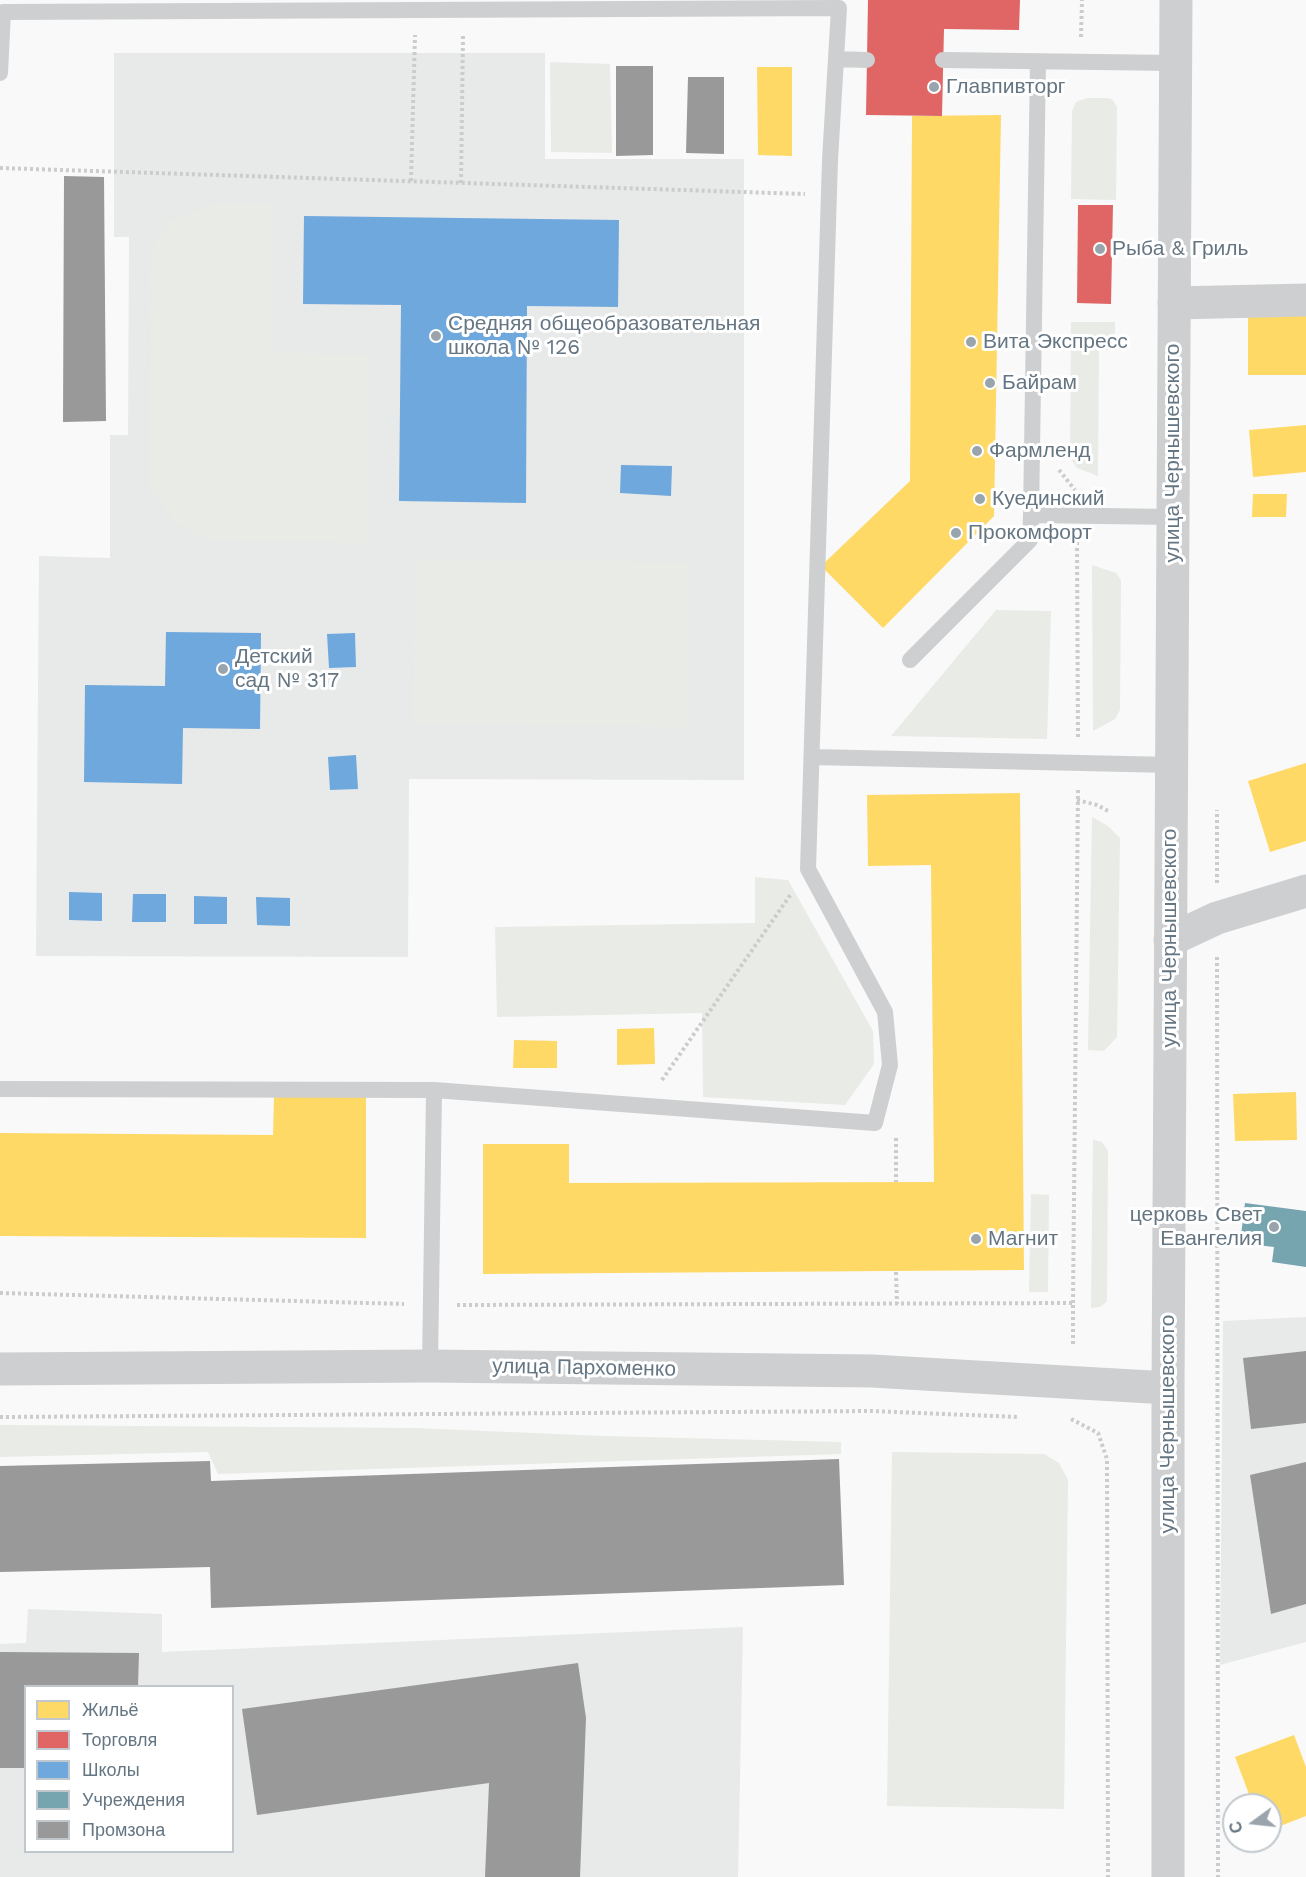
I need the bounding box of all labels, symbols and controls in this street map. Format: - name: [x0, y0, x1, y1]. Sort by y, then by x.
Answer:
- place label: Главпивторг: [946, 74, 1065, 100]
- marker: Главпивторг: [927, 80, 941, 94]
- place label: Рыба & Гриль: [1112, 236, 1249, 262]
- marker: Рыба & Гриль: [1093, 242, 1107, 256]
- place label: Средняя общеобразовательная школа № 126: [448, 311, 760, 361]
- marker: Средняя общеобразовательная школа № 126: [429, 329, 443, 343]
- place label: Вита Экспресс: [983, 329, 1128, 355]
- marker: Вита Экспресс: [964, 335, 978, 349]
- street label: улица Чернышевского: [1160, 344, 1186, 562]
- place label: Байрам: [1002, 370, 1077, 396]
- marker: Байрам: [983, 376, 997, 390]
- place label: Фармленд: [989, 438, 1091, 464]
- marker: Фармленд: [970, 444, 984, 458]
- place label: Куединский: [992, 486, 1104, 512]
- marker: Куединский: [973, 492, 987, 506]
- place label: Прокомфорт: [968, 520, 1092, 546]
- marker: Прокомфорт: [949, 526, 963, 540]
- place label: Детский сад № 317: [235, 644, 339, 694]
- marker: Детский сад № 317: [216, 662, 230, 676]
- street label: улица Чернышевского: [1157, 829, 1183, 1047]
- place label: церковь Свет Евангелия: [1130, 1202, 1262, 1252]
- marker: церковь Свет Евангелия: [1267, 1220, 1281, 1234]
- place label: Магнит: [988, 1226, 1058, 1252]
- marker: Магнит: [969, 1232, 983, 1246]
- street label: улица Чернышевского: [1155, 1315, 1181, 1533]
- street label: улица Пархоменко: [492, 1354, 676, 1382]
- legend: [24, 1685, 234, 1853]
- text: Жильё: [82, 1699, 139, 1720]
- text: Торговля: [82, 1729, 157, 1750]
- text: Школы: [82, 1759, 140, 1780]
- text: Учреждения: [82, 1789, 185, 1810]
- north arrow: [1222, 1793, 1282, 1853]
- text: Промзона: [82, 1819, 165, 1840]
- text: С: [1225, 1819, 1247, 1835]

